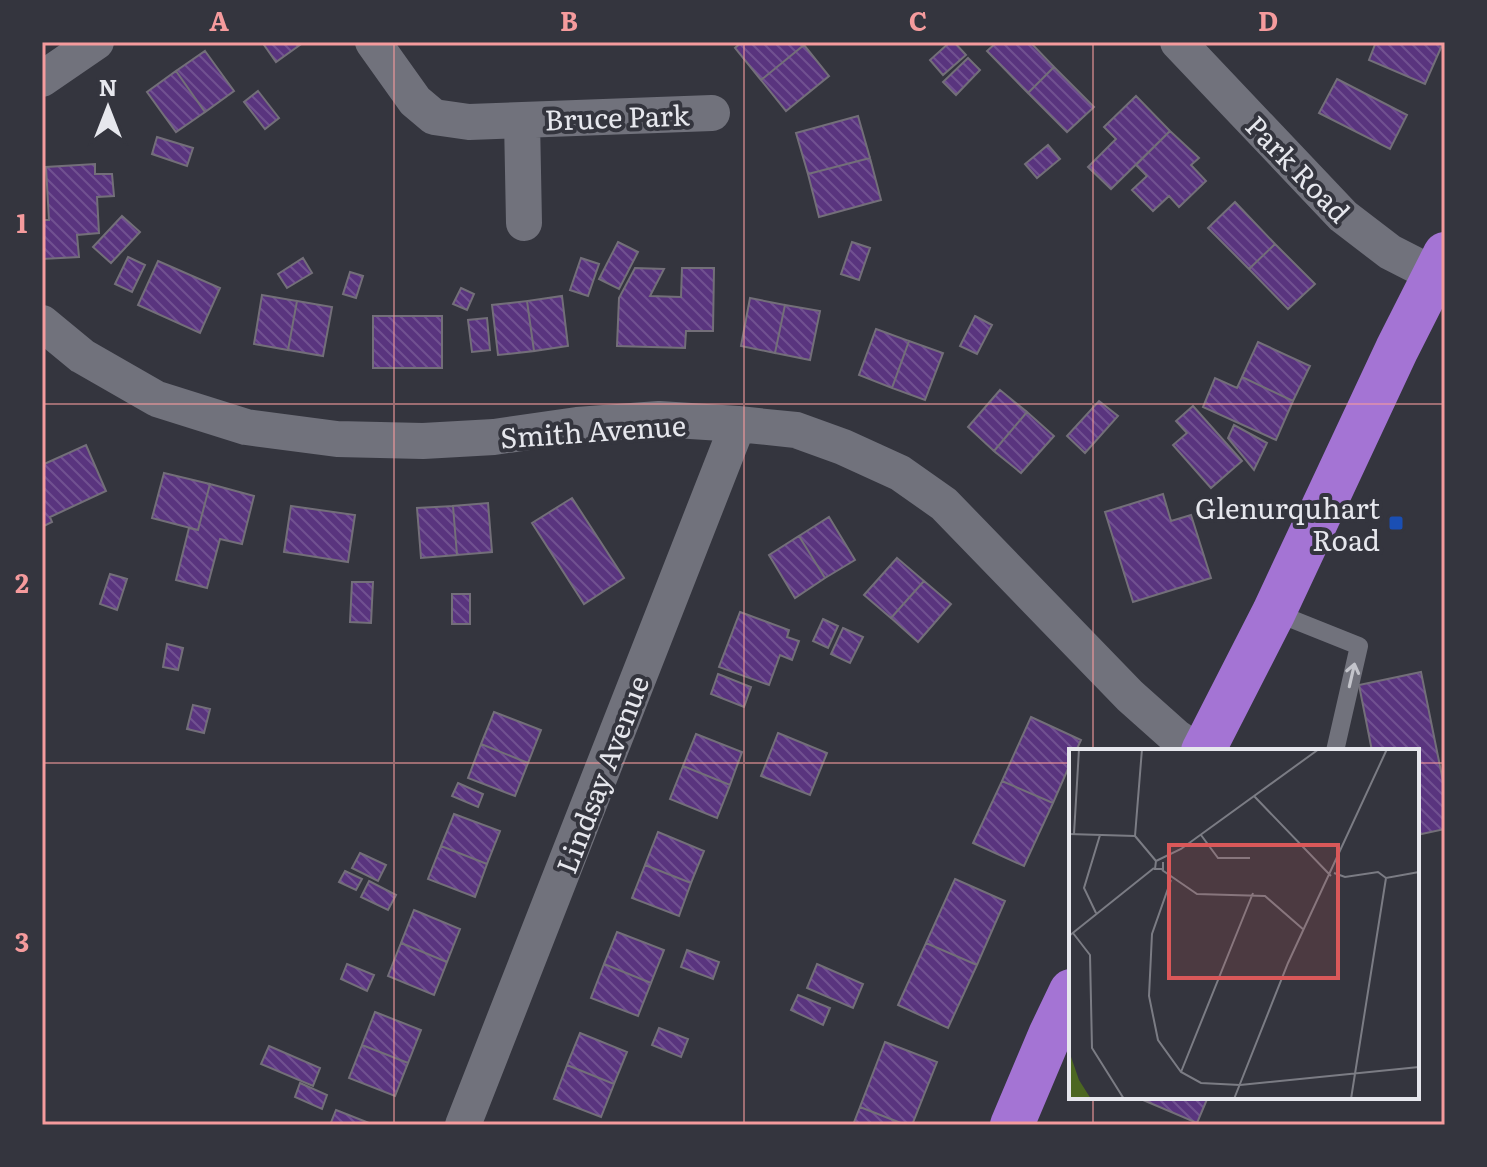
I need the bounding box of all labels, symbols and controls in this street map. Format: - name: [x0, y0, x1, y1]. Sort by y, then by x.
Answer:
- text: A: [209, 0, 229, 39]
- text: B: [560, 0, 578, 39]
- text: C: [909, 0, 927, 39]
- text: D: [1258, 0, 1278, 39]
- north arrow: [68, 68, 148, 148]
- text: N: [99, 70, 117, 103]
- street label: Bruce Park: [544, 92, 691, 140]
- street label: Park Road: [1237, 105, 1361, 231]
- text: 1: [17, 202, 28, 241]
- street label: Smith Avenue: [499, 403, 687, 457]
- place label: Glenurquhart Road: [1195, 486, 1381, 560]
- marker: Glenurquhart Road: [1387, 514, 1405, 532]
- text: 2: [15, 562, 29, 601]
- one-way arrow: [1345, 663, 1360, 688]
- street label: Lindsay Avenue: [544, 669, 658, 879]
- inset map: [1069, 749, 1419, 1099]
- text: 3: [15, 921, 29, 960]

